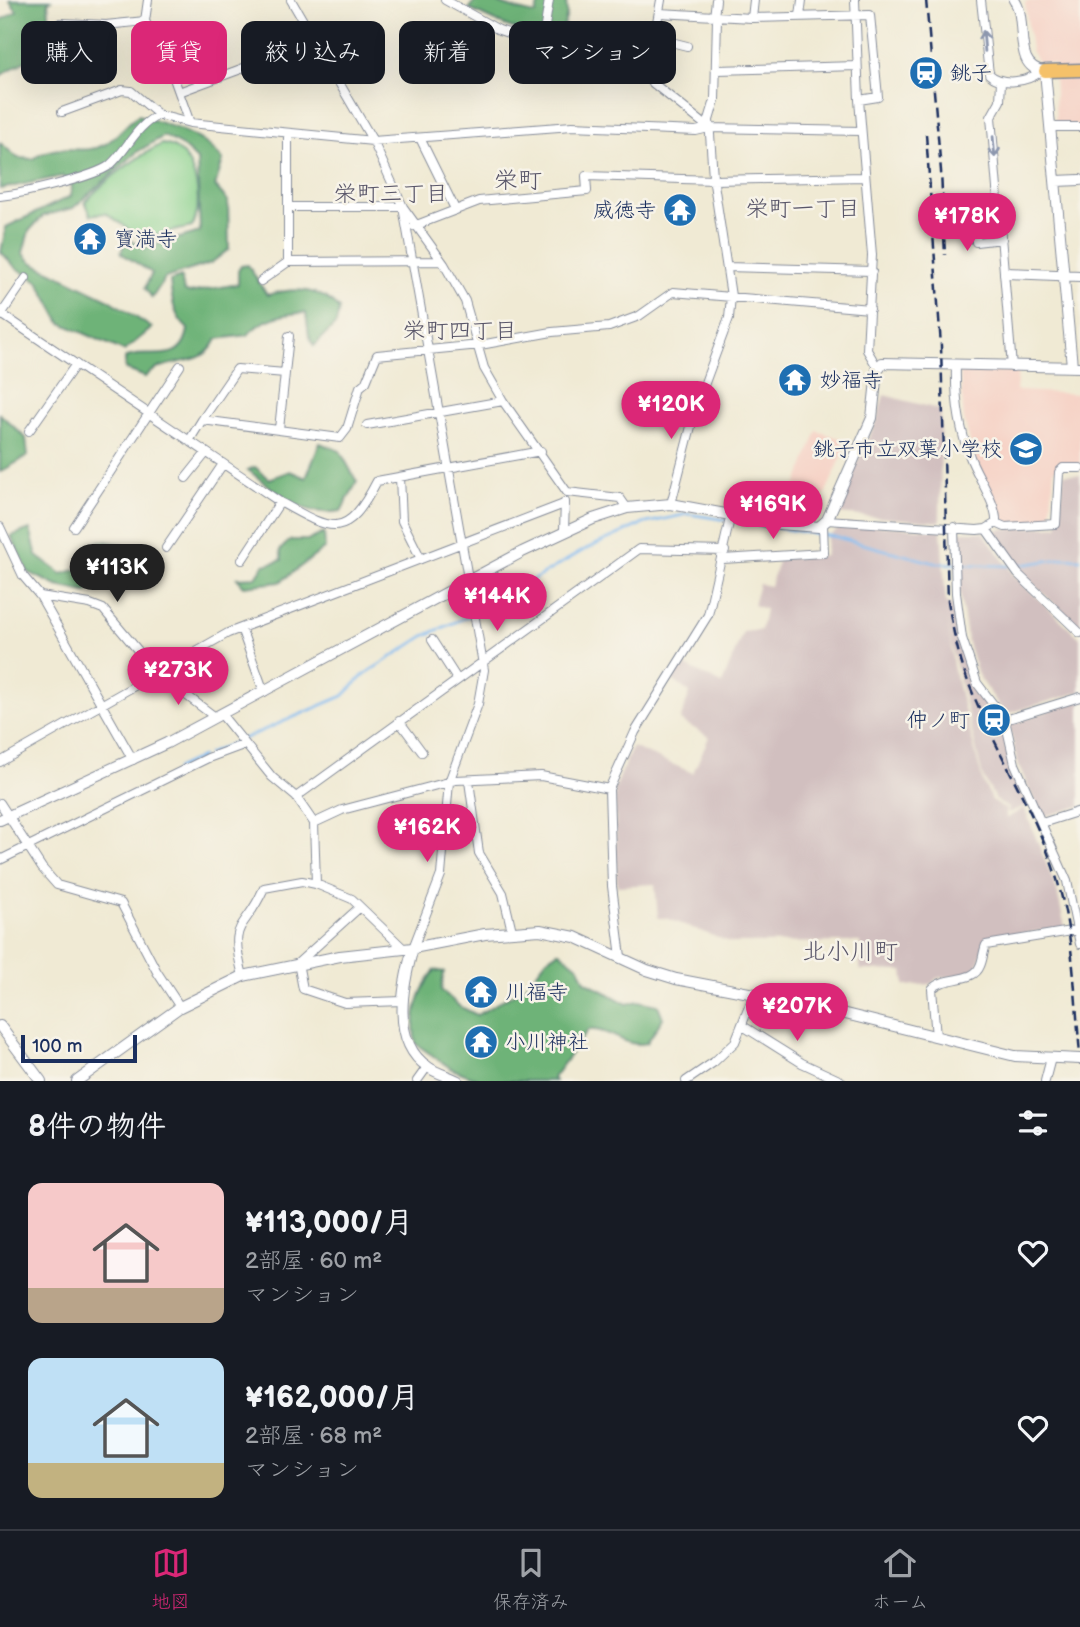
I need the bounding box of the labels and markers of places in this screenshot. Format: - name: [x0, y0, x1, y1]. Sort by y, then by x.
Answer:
- station icon: 銚子: [907, 54, 945, 92]
- place label: 銚子: [950, 61, 992, 86]
- temple icon: 威徳寺: [661, 191, 699, 229]
- pin: ¥178K: [918, 194, 1016, 253]
- place label: 威徳寺: [593, 198, 656, 223]
- temple icon: 寶満寺: [71, 220, 109, 258]
- place label: 寶満寺: [114, 227, 177, 252]
- temple icon: 妙福寺: [776, 361, 814, 399]
- place label: 妙福寺: [820, 368, 883, 393]
- pin: ¥120K: [622, 382, 720, 441]
- school or university icon: 銚子市立双葉小学校: [1007, 430, 1045, 468]
- place label: 銚子市立双葉小学校: [813, 437, 1002, 462]
- pin: ¥169K: [724, 482, 822, 541]
- pin: ¥113K: [68, 544, 166, 604]
- pin: ¥144K: [448, 574, 546, 633]
- pin: ¥273K: [129, 648, 227, 707]
- station icon: 仲ノ町: [975, 701, 1013, 739]
- place label: 仲ノ町: [907, 708, 970, 733]
- pin: ¥162K: [378, 804, 476, 864]
- temple icon: 川福寺: [462, 973, 500, 1011]
- place label: 川福寺: [505, 980, 568, 1005]
- pin: ¥207K: [748, 984, 846, 1043]
- temple icon: 小川神社: [462, 1023, 500, 1061]
- place label: 小川神社: [505, 1030, 589, 1055]

